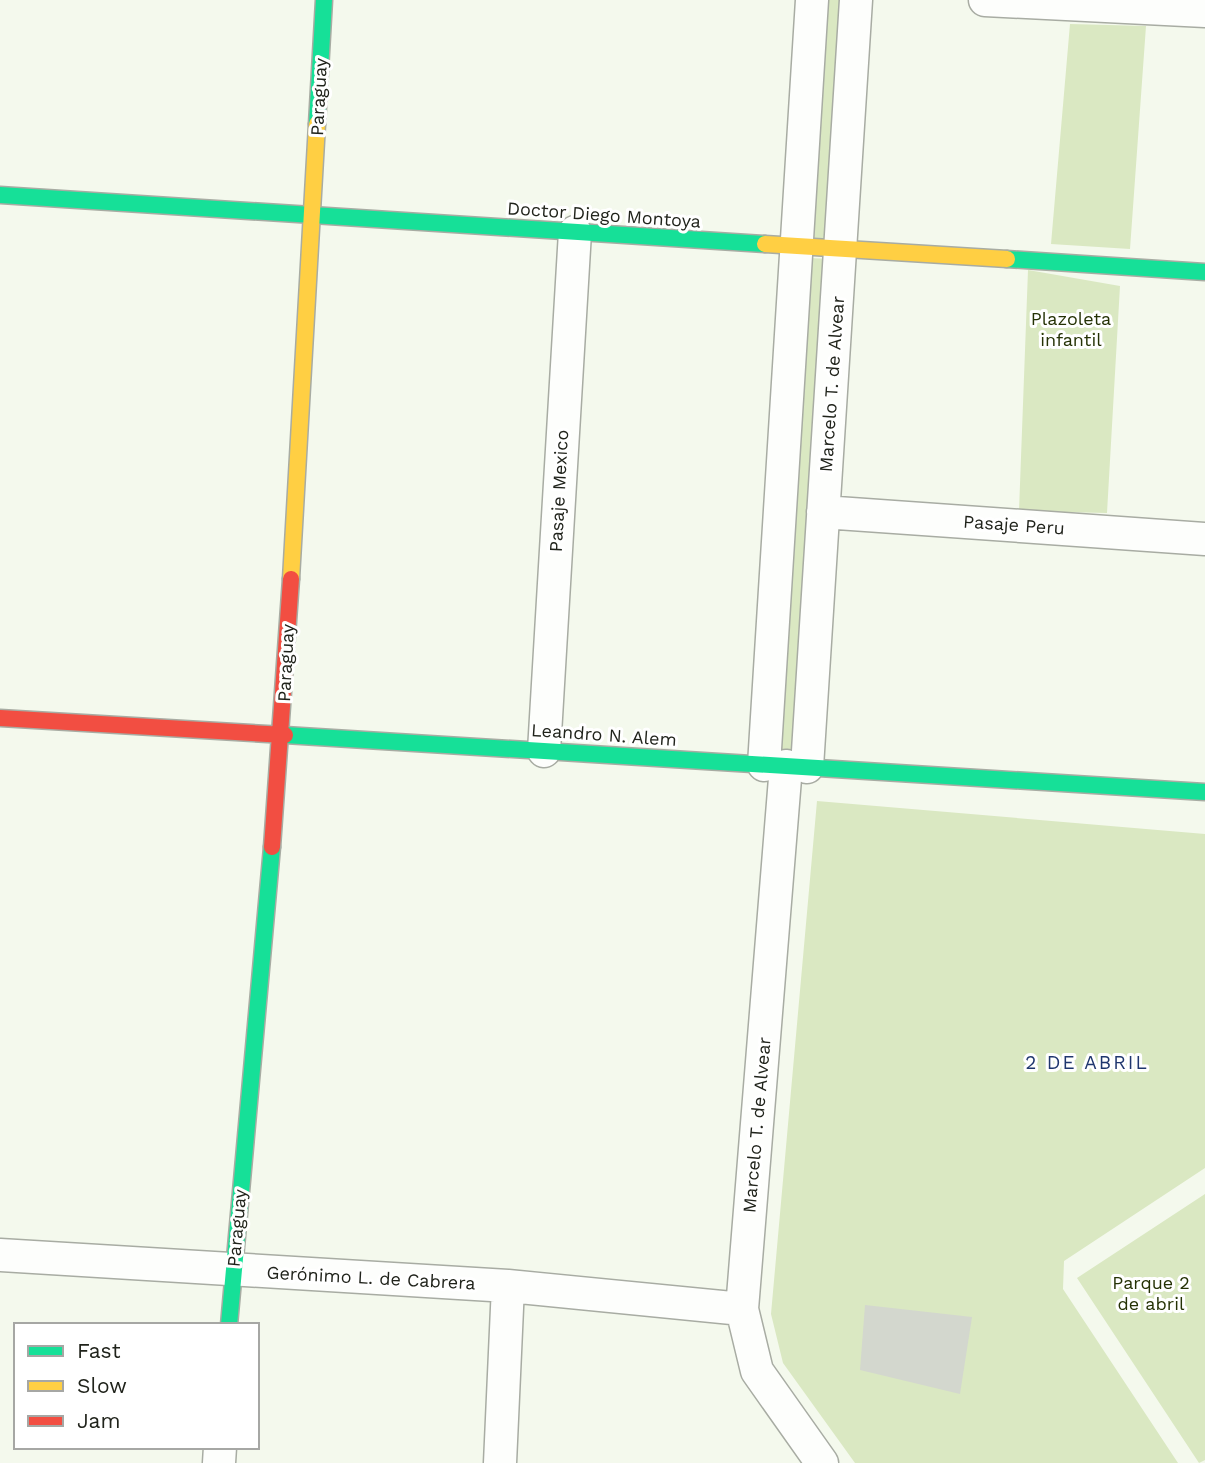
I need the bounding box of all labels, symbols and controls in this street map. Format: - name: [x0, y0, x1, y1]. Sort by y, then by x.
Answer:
- street label: Paraguay: [306, 57, 331, 137]
- street label: Doctor Diego Montoya: [506, 197, 702, 232]
- street label: Marcelo T. de Alvear: [815, 295, 848, 473]
- park label: Plazoleta infantil: [1031, 308, 1111, 350]
- street label: Pasaje Mexico: [545, 429, 572, 553]
- street label: Pasaje Peru: [963, 510, 1066, 539]
- street label: Paraguay: [273, 623, 298, 703]
- street label: Leandro N. Alem: [531, 719, 678, 750]
- street label: Marcelo T. de Alvear: [738, 1036, 775, 1214]
- district label: 2 DE ABRIL: [1025, 1051, 1149, 1074]
- street label: Paraguay: [223, 1187, 250, 1268]
- street label: Gerónimo L. de Cabrera: [266, 1262, 476, 1293]
- park label: Parque 2 de abril: [1112, 1272, 1190, 1314]
- legend: [14, 1323, 259, 1449]
- text: Fast: [77, 1338, 121, 1363]
- text: Slow: [77, 1373, 127, 1398]
- text: Jam: [77, 1408, 120, 1433]

